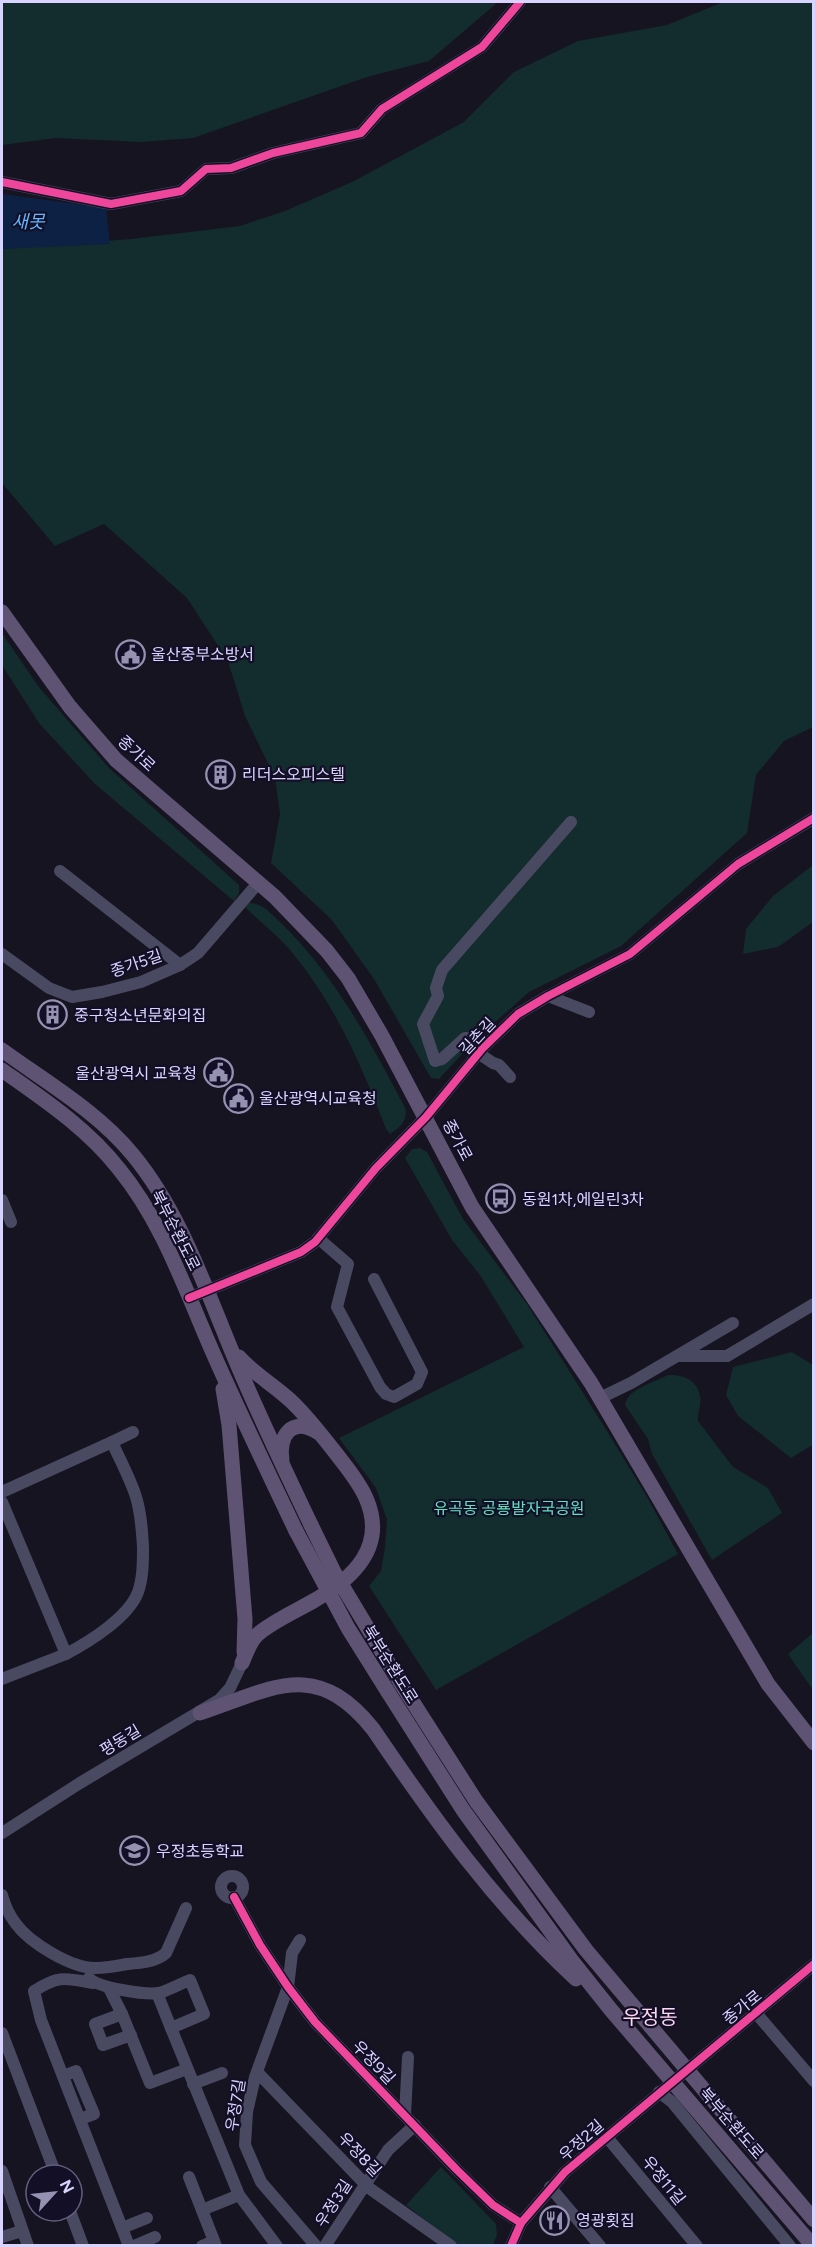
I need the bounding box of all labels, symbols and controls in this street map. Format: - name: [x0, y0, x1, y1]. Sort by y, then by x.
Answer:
- water label: 새못: [11, 211, 46, 233]
- public building icon: 울산중부소방서: [114, 638, 146, 670]
- place label: 울산중부소방서: [151, 645, 254, 664]
- street label: 종가로: [114, 731, 159, 776]
- building icon: 리더스오피스텔: [205, 758, 237, 790]
- place label: 리더스오피스텔: [242, 765, 345, 784]
- street label: 종가5길: [108, 946, 164, 981]
- building icon: 중구청소년문화의집: [37, 999, 69, 1031]
- place label: 중구청소년문화의집: [74, 1006, 206, 1025]
- street label: 길촌길: [455, 1014, 499, 1059]
- public building icon: 울산광역시 교육청: [202, 1057, 234, 1089]
- place label: 울산광역시 교육청: [75, 1064, 197, 1083]
- public building icon: 울산광역시교육청: [222, 1082, 254, 1114]
- place label: 울산광역시교육청: [259, 1089, 377, 1108]
- street label: 종가로: [439, 1116, 476, 1164]
- bus stop icon: 동원1차,에일린3차: [485, 1183, 517, 1215]
- street label: 북부순환도로: [147, 1187, 204, 1274]
- place label: 동원1차,에일린3차: [522, 1190, 644, 1209]
- park label: 유곡동 공룡발자국공원: [433, 1499, 585, 1518]
- street label: 북부순환도로: [359, 1622, 422, 1707]
- street label: 평동길: [96, 1721, 144, 1760]
- school or university icon: 우정초등학교: [119, 1835, 151, 1867]
- place label: 우정초등학교: [156, 1842, 244, 1861]
- street label: 종가로: [719, 1986, 766, 2029]
- district label: 우정동: [622, 2005, 678, 2029]
- street label: 우정9길: [348, 2037, 399, 2088]
- street label: 우정7길: [222, 2078, 249, 2133]
- street label: 북부순환도로: [695, 2084, 768, 2163]
- street label: 우정2길: [555, 2116, 608, 2165]
- street label: 우정8길: [334, 2128, 385, 2180]
- street label: 우정11길: [638, 2152, 689, 2209]
- north arrow: [24, 2163, 84, 2223]
- street label: 우정3길: [311, 2176, 356, 2231]
- text: N: [56, 2177, 78, 2196]
- restaurant icon: 영광횟집: [539, 2204, 571, 2236]
- place label: 영광횟집: [576, 2211, 635, 2230]

